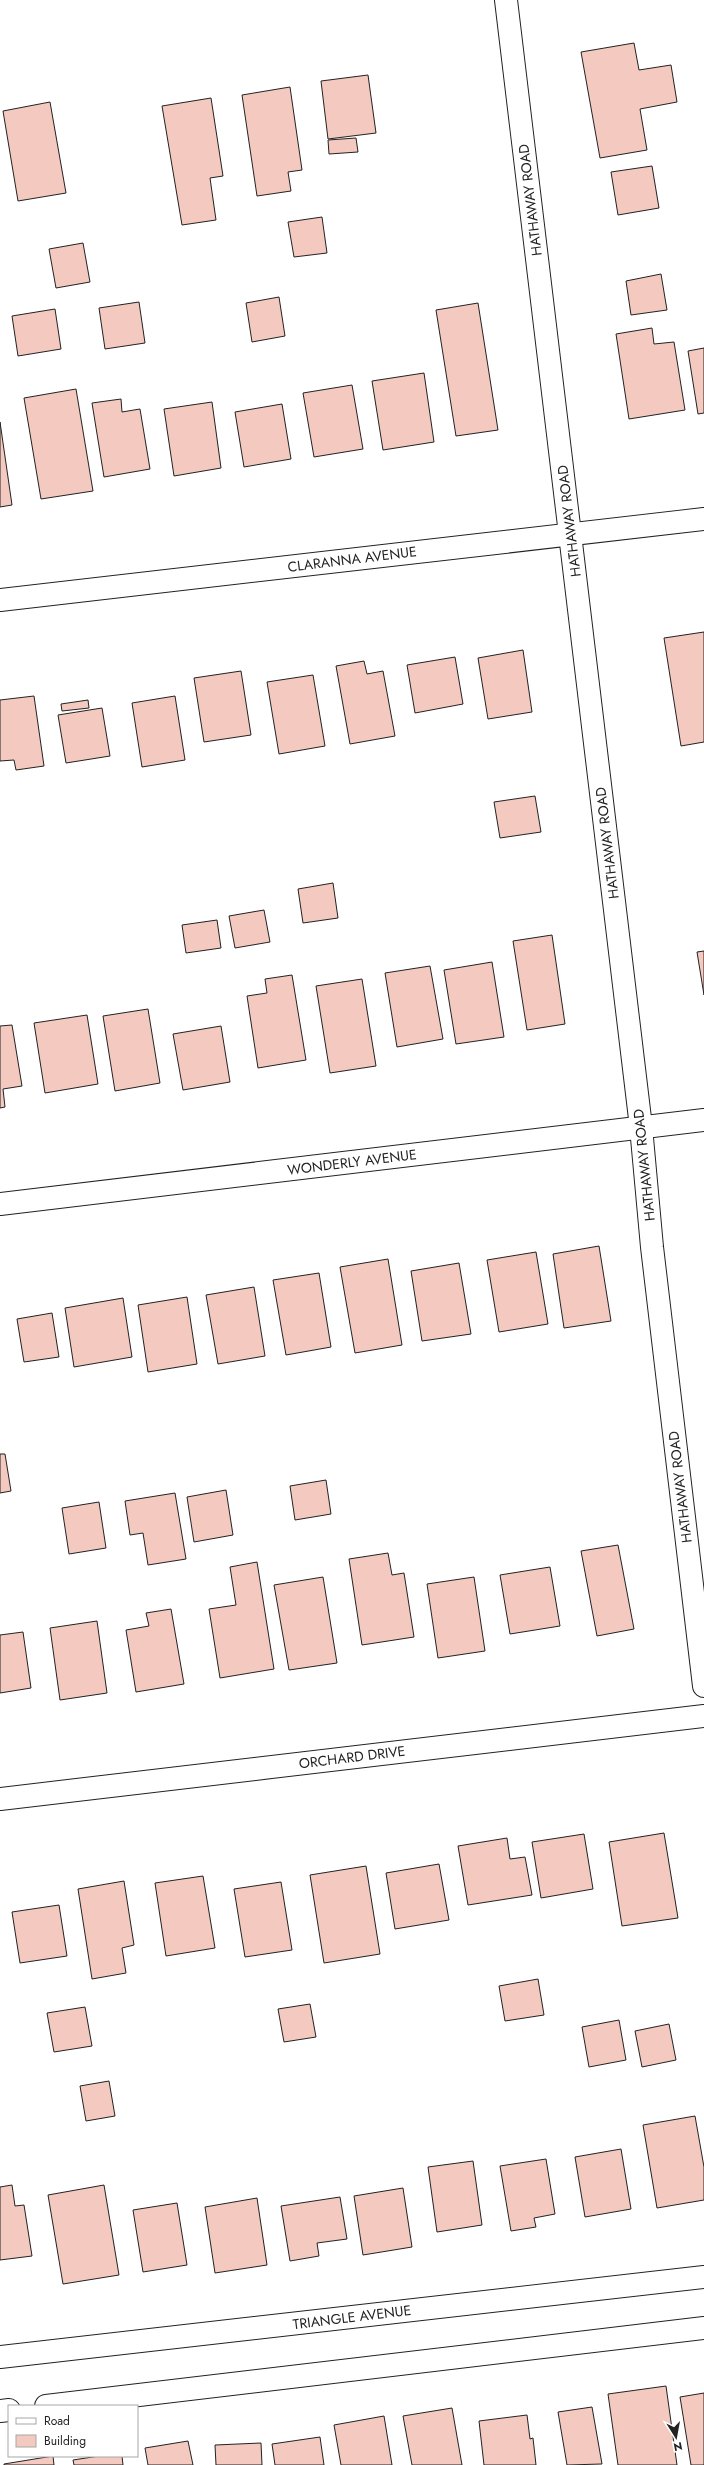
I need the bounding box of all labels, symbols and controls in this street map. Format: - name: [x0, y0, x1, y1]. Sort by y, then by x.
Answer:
- street label: HATHAWAY ROAD: [513, 143, 547, 257]
- street label: HATHAWAY ROAD: [552, 464, 586, 578]
- street label: CLARANNA AVENUE: [286, 541, 418, 577]
- street label: HATHAWAY ROAD: [590, 786, 624, 900]
- street label: HATHAWAY ROAD: [628, 1108, 660, 1222]
- street label: WONDERLY AVENUE: [286, 1144, 418, 1180]
- street label: HATHAWAY ROAD: [663, 1430, 697, 1544]
- street label: ORCHARD DRIVE: [298, 1741, 406, 1773]
- street label: TRIANGLE AVENUE: [292, 2300, 412, 2334]
- legend: [8, 2405, 138, 2457]
- text: Road: [44, 2412, 70, 2430]
- north arrow: [656, 2417, 696, 2457]
- text: Building: [44, 2432, 86, 2450]
- text: N: [672, 2438, 684, 2456]

